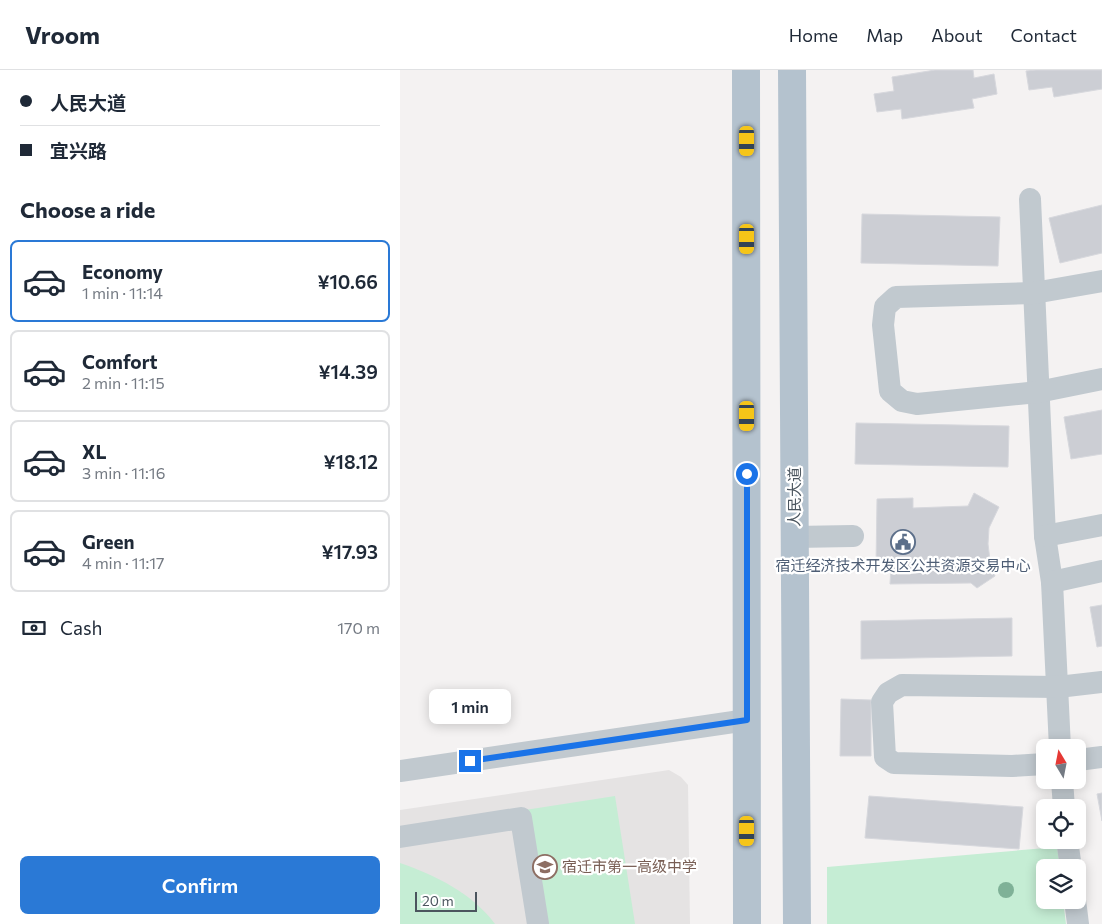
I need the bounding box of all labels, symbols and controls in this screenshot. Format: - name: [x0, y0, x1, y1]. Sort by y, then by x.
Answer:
- text: Vroom: [25, 20, 100, 49]
- text: Home: [789, 24, 838, 46]
- text: Map: [866, 24, 903, 46]
- text: About: [931, 24, 983, 46]
- text: Contact: [1011, 24, 1077, 46]
- text: 人民大道: [50, 91, 126, 114]
- car: [739, 126, 754, 156]
- text: 宜兴路: [50, 139, 107, 162]
- text: Choose a ride: [20, 196, 155, 223]
- car: [739, 224, 754, 254]
- icon: car: [22, 259, 67, 304]
- text: Economy: [82, 260, 163, 283]
- text: ¥10.66: [317, 270, 378, 293]
- text: 1 min · 11:14: [82, 283, 163, 302]
- icon: car: [22, 349, 67, 394]
- text: Comfort: [82, 350, 158, 373]
- text: ¥14.39: [319, 360, 378, 383]
- text: 2 min · 11:15: [82, 373, 165, 392]
- car: [739, 401, 754, 431]
- icon: car: [22, 439, 67, 484]
- text: XL: [82, 440, 107, 463]
- text: ¥18.12: [324, 450, 378, 473]
- text: 3 min · 11:16: [82, 463, 165, 482]
- route start: [736, 463, 758, 485]
- street label: 人民大道: [785, 467, 803, 527]
- icon: car: [22, 529, 67, 574]
- public building icon: 宿迁经济技术开发区公共资源交易中心: [890, 529, 916, 555]
- text: Green: [82, 530, 134, 553]
- text: ¥17.93: [322, 540, 378, 563]
- text: 4 min · 11:17: [82, 553, 165, 572]
- place label: 宿迁经济技术开发区公共资源交易中心: [775, 556, 1031, 574]
- icon: cash: [20, 614, 48, 642]
- text: Cash: [60, 616, 102, 639]
- text: 170 m: [337, 618, 380, 637]
- callout: 1 min: [429, 688, 511, 724]
- text: 1 min: [451, 697, 489, 716]
- north arrow: [1036, 739, 1086, 789]
- map controls: [1036, 739, 1086, 909]
- route end: [459, 750, 481, 772]
- button: locate: [1036, 799, 1086, 849]
- car: [739, 816, 754, 846]
- school or university icon: 宿迁市第一高级中学: [532, 854, 558, 880]
- button: Confirm: [20, 856, 380, 914]
- place label: 宿迁市第一高级中学: [562, 857, 697, 875]
- button: layers: [1036, 859, 1086, 909]
- scale bar: [415, 889, 478, 912]
- text: 20 m: [422, 892, 454, 909]

